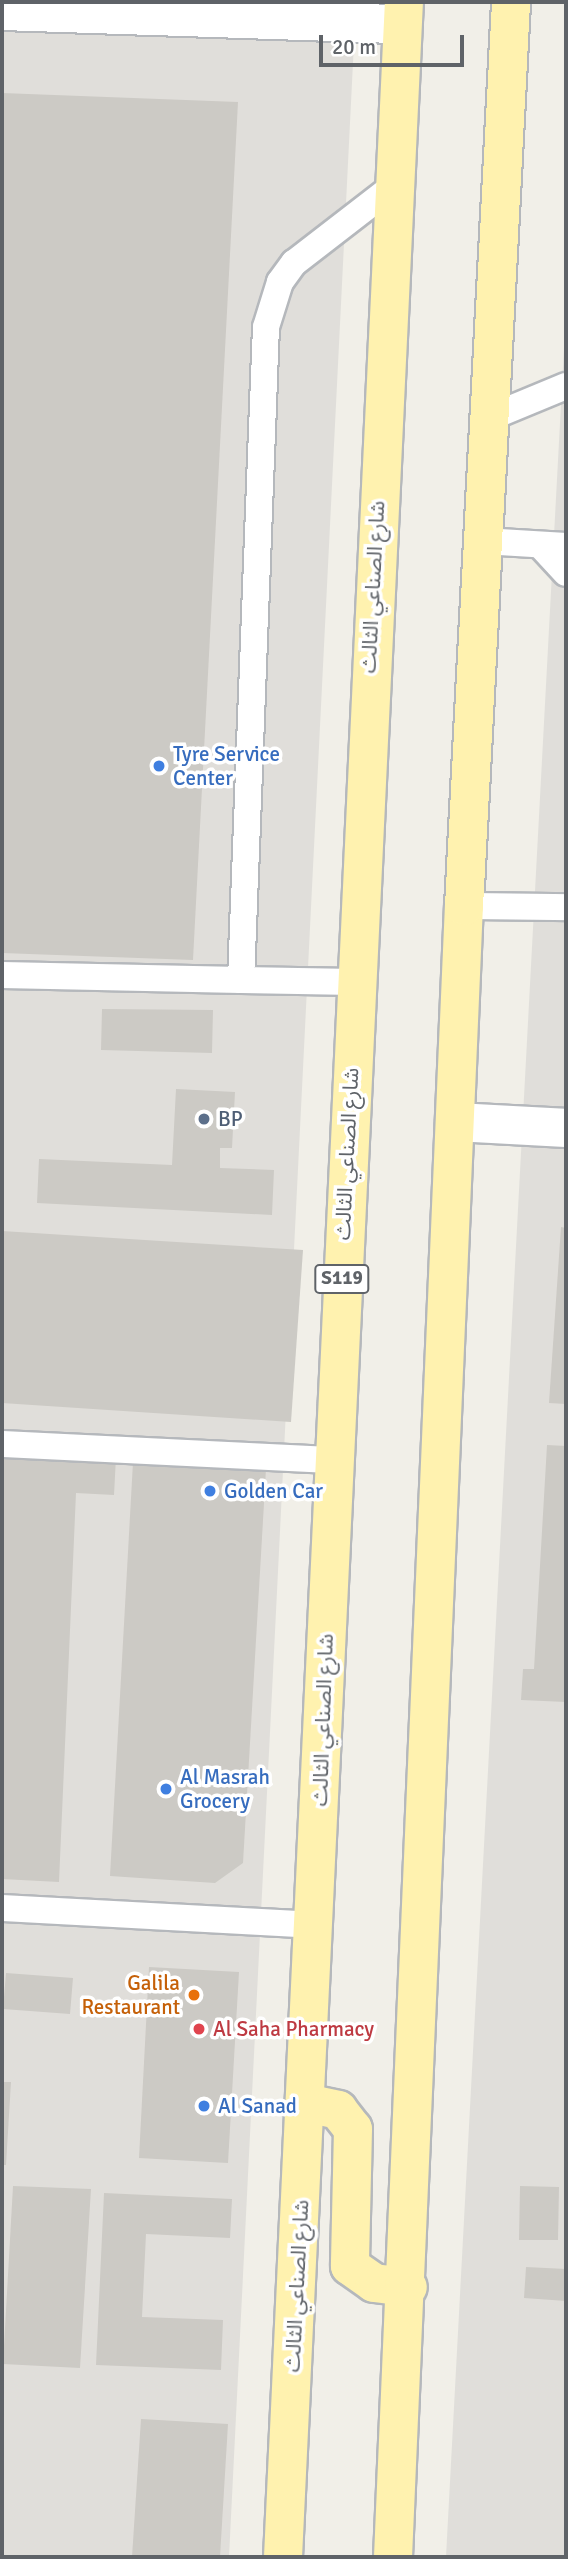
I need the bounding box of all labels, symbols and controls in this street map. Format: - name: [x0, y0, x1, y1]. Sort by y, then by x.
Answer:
- scale bar: [323, 21, 468, 65]
- text: 20 m: [332, 34, 376, 60]
- street label: شارع الصناعي الثالث: [356, 500, 390, 674]
- place label: Tyre Service Center: [173, 741, 280, 791]
- marker: Tyre Service Center: [151, 758, 167, 774]
- street label: شارع الصناعي الثالث: [330, 1067, 364, 1241]
- place label: BP: [218, 1106, 243, 1132]
- marker: BP: [196, 1111, 212, 1127]
- road number: S119: [314, 1264, 370, 1294]
- place label: Golden Car: [224, 1478, 323, 1504]
- marker: Golden Car: [202, 1483, 218, 1499]
- street label: شارع الصناعي الثالث: [307, 1633, 339, 1807]
- place label: Al Masrah Grocery: [180, 1764, 270, 1814]
- marker: Al Masrah Grocery: [158, 1781, 174, 1797]
- place label: Galila Restaurant: [81, 1970, 180, 2020]
- marker: Galila Restaurant: [186, 1987, 202, 2003]
- place label: Al Saha Pharmacy: [213, 2016, 374, 2042]
- marker: Al Saha Pharmacy: [191, 2021, 207, 2037]
- place label: Al Sanad: [218, 2093, 297, 2119]
- marker: Al Sanad: [196, 2098, 212, 2114]
- street label: شارع الصناعي الثالث: [280, 2199, 314, 2373]

